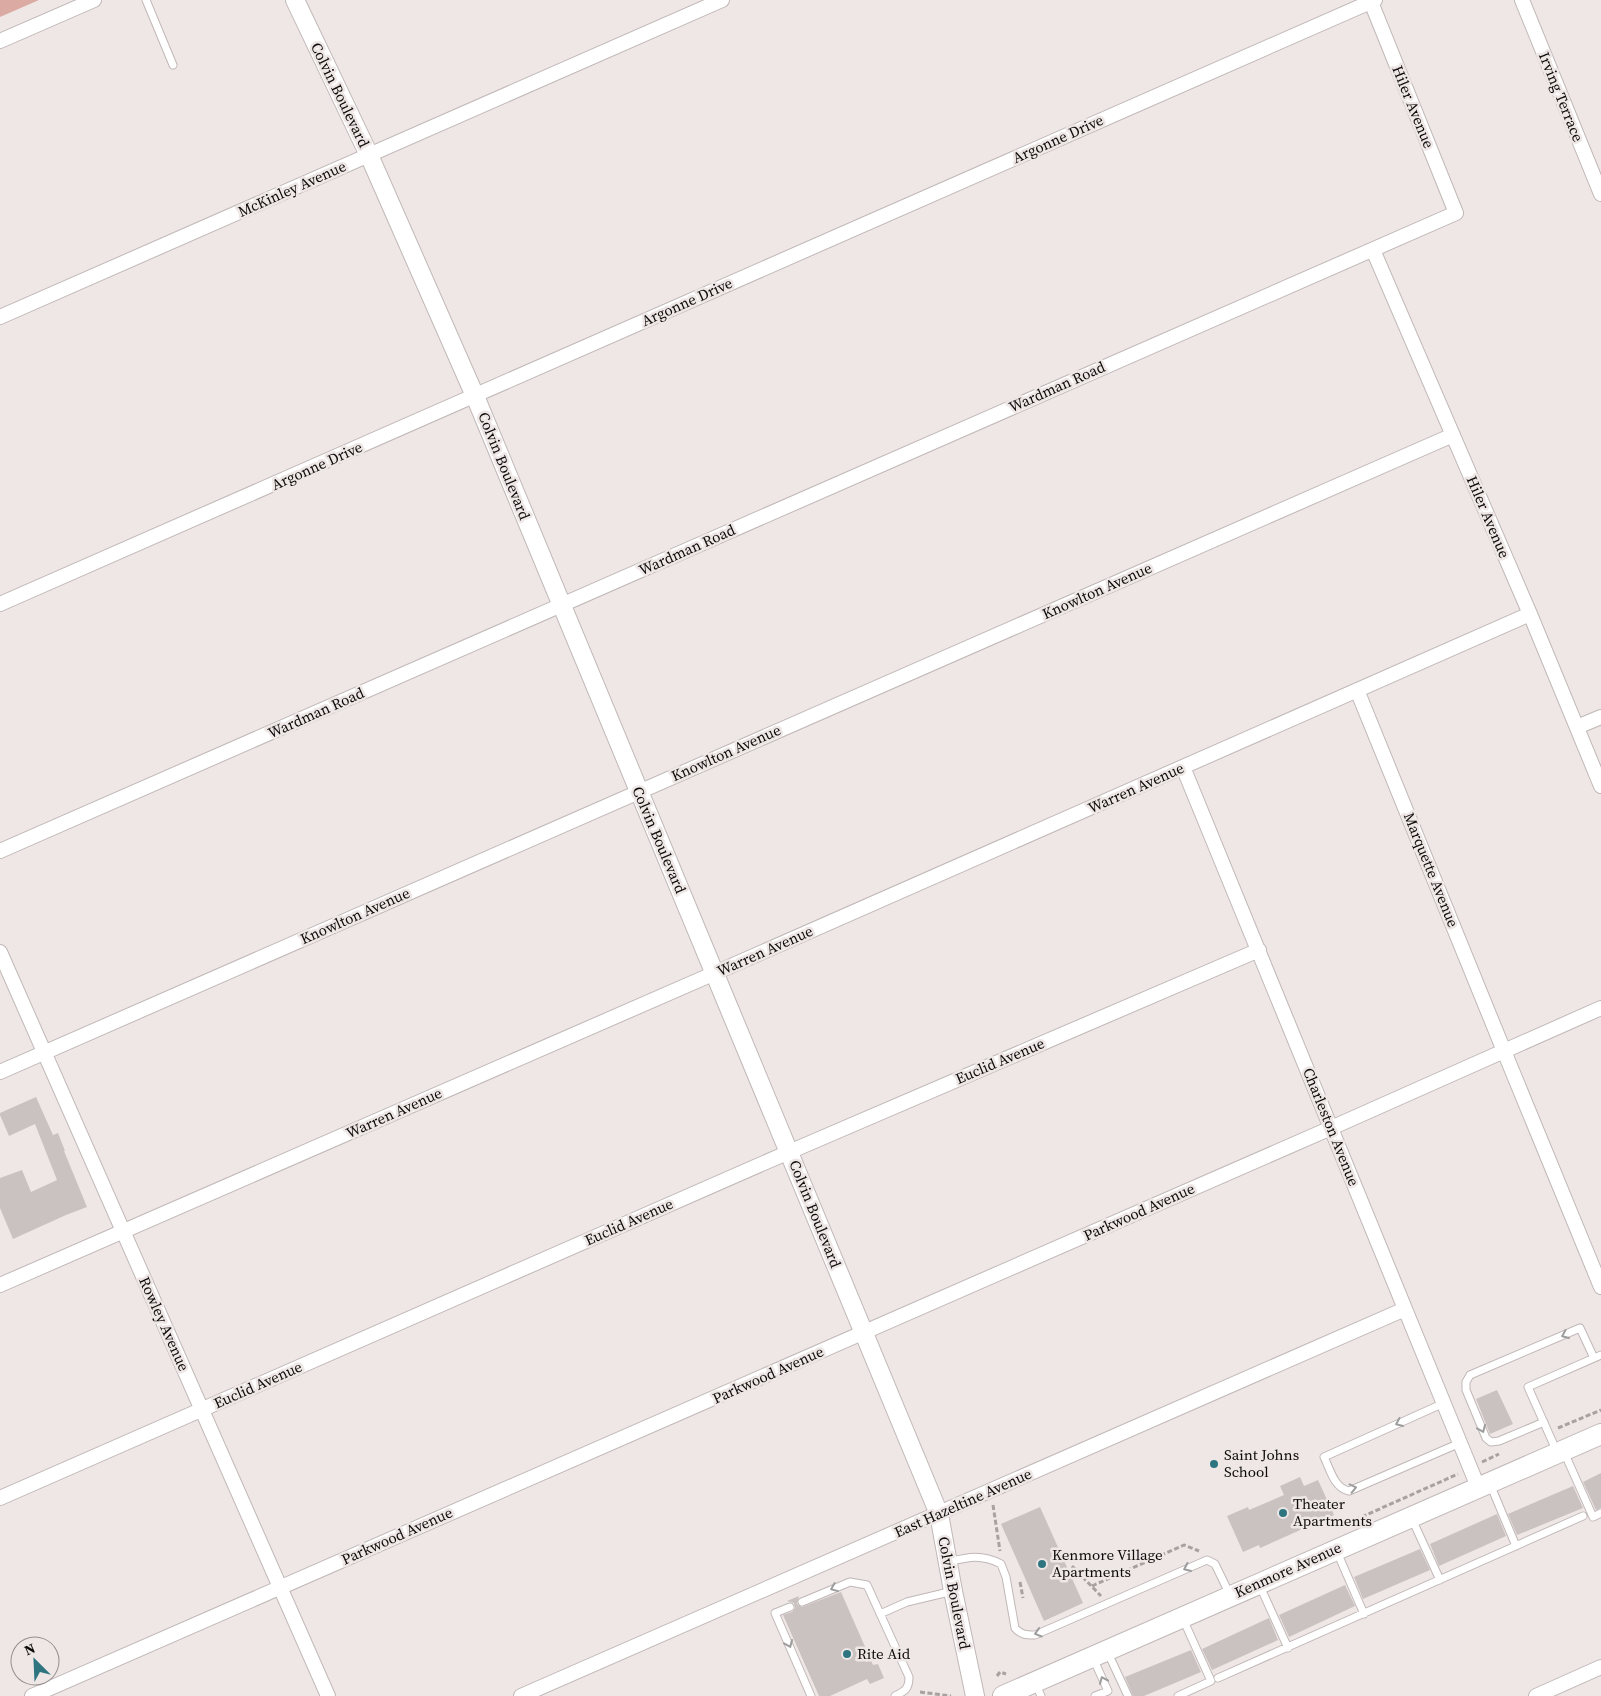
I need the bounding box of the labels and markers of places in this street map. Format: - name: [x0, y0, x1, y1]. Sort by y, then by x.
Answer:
- place label: Saint Johns School: [1224, 1444, 1299, 1482]
- marker: Saint Johns School: [1208, 1458, 1220, 1470]
- place label: Theater Apartments: [1293, 1493, 1372, 1531]
- marker: Theater Apartments: [1277, 1507, 1289, 1519]
- place label: Kenmore Village Apartments: [1052, 1544, 1163, 1582]
- marker: Kenmore Village Apartments: [1036, 1558, 1048, 1570]
- place label: Rite Aid: [857, 1643, 911, 1664]
- marker: Rite Aid: [841, 1648, 853, 1660]

